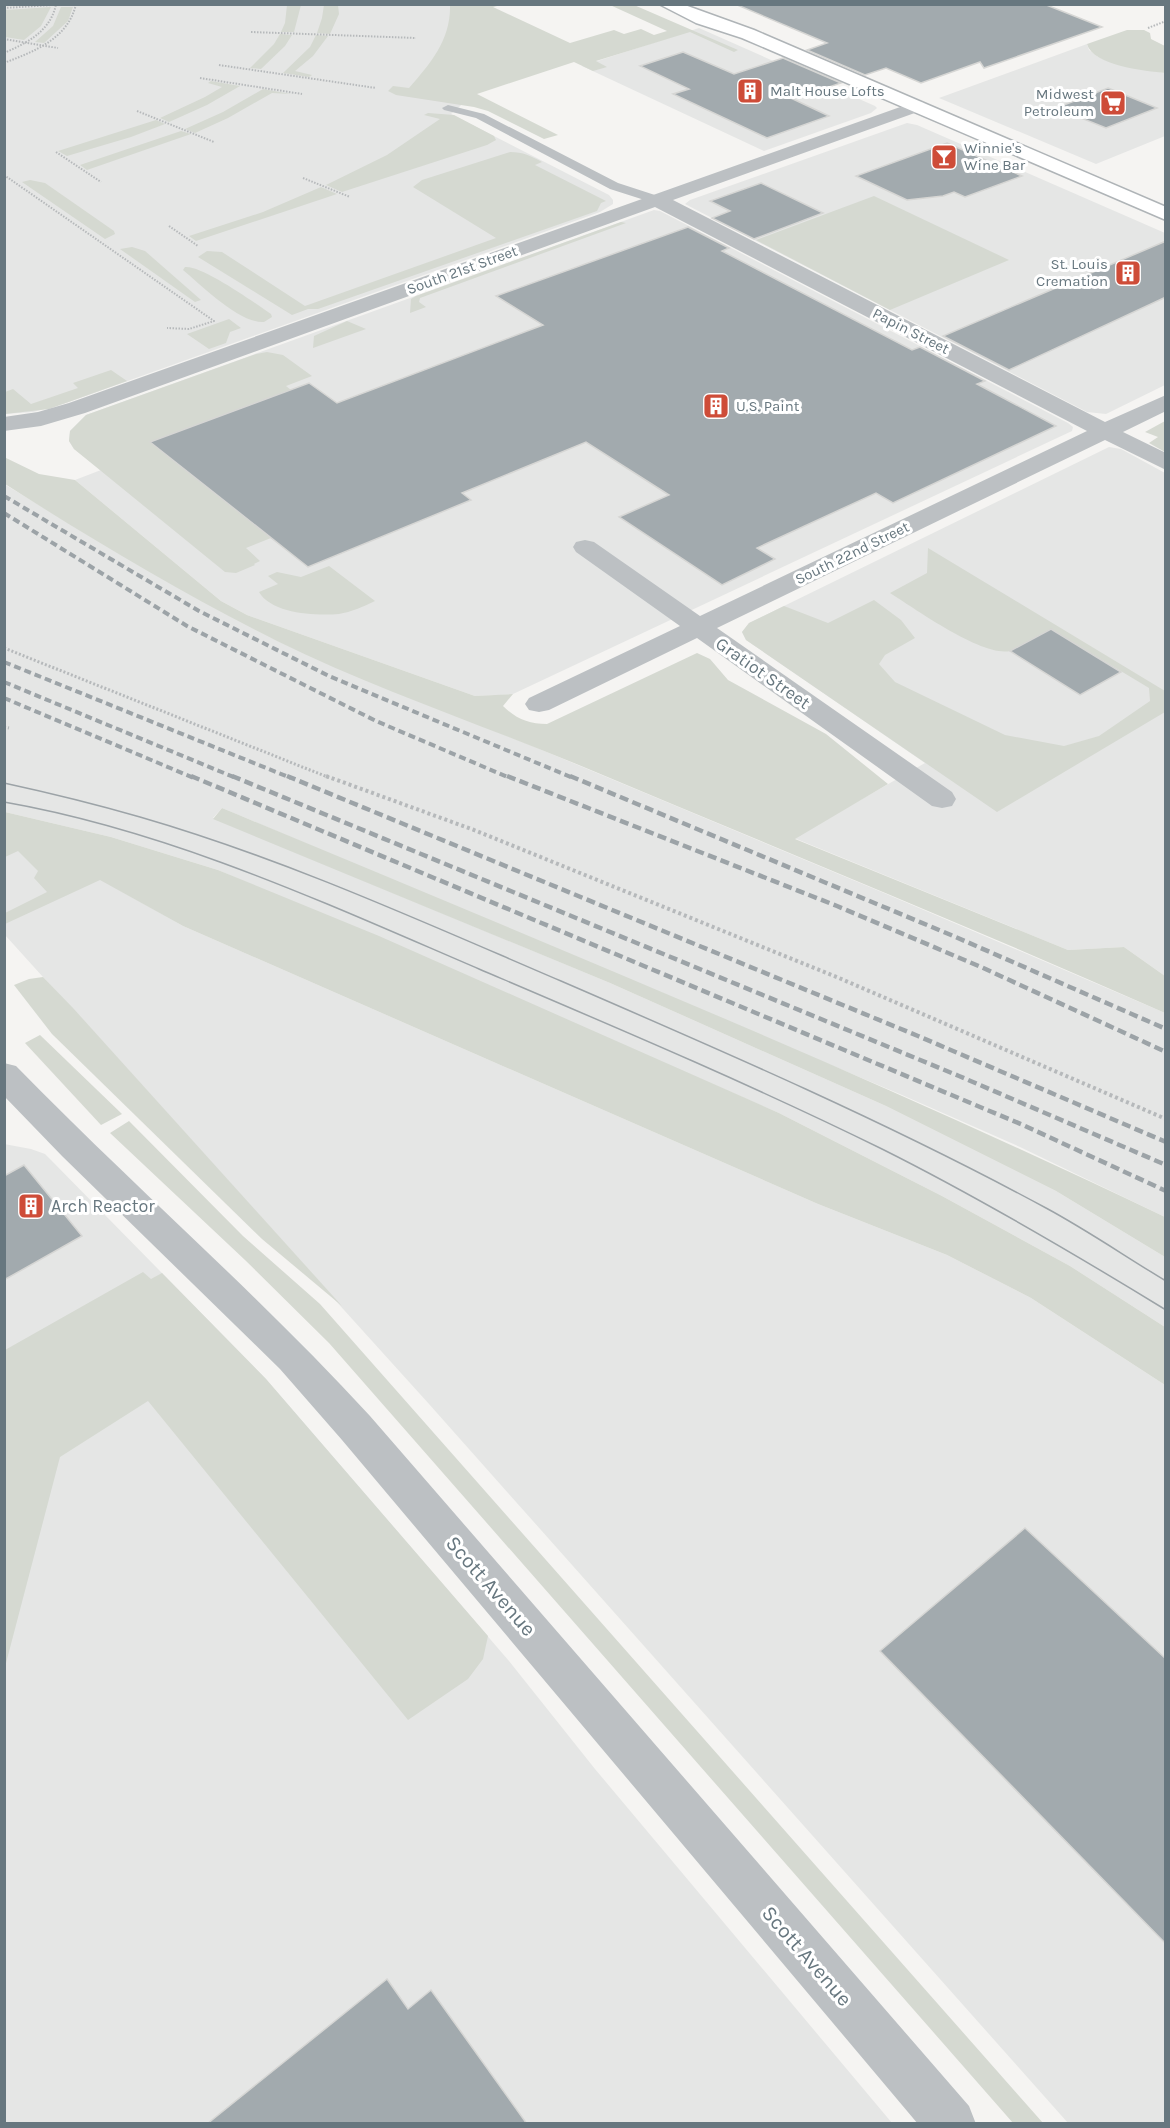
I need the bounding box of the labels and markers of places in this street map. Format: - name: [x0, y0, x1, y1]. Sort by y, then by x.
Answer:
- building icon: Malt House Lofts: [735, 76, 765, 106]
- place label: Malt House Lofts: [770, 82, 885, 100]
- place label: Midwest Petroleum: [1024, 85, 1094, 120]
- supermarket icon: Midwest Petroleum: [1098, 88, 1128, 118]
- place label: Winnie's Wine Bar: [964, 139, 1026, 174]
- bar icon: Winnie's Wine Bar: [929, 142, 959, 172]
- place label: St. Louis Cremation: [1036, 255, 1108, 290]
- building icon: St. Louis Cremation: [1113, 258, 1143, 288]
- building icon: U.S. Paint: [701, 391, 731, 421]
- place label: U.S. Paint: [736, 397, 800, 415]
- building icon: Arch Reactor: [16, 1191, 46, 1221]
- place label: Arch Reactor: [51, 1195, 155, 1217]

